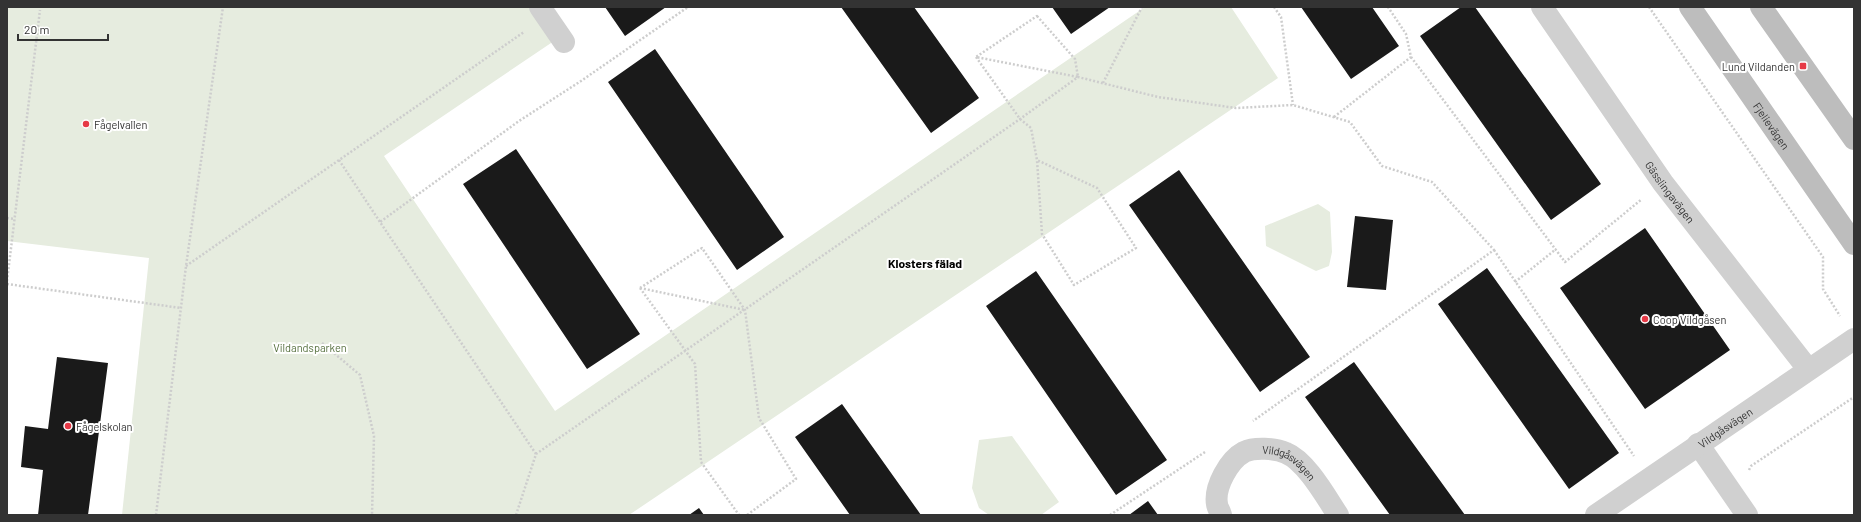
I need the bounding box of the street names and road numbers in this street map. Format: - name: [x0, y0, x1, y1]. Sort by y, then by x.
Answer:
- street label: Fjelievägen: [1751, 99, 1793, 152]
- street label: Gässlingavägen: [1643, 158, 1698, 225]
- street label: Vildgåsvägen: [1695, 404, 1755, 450]
- street label: Vildgåsvägen: [1262, 442, 1319, 483]

